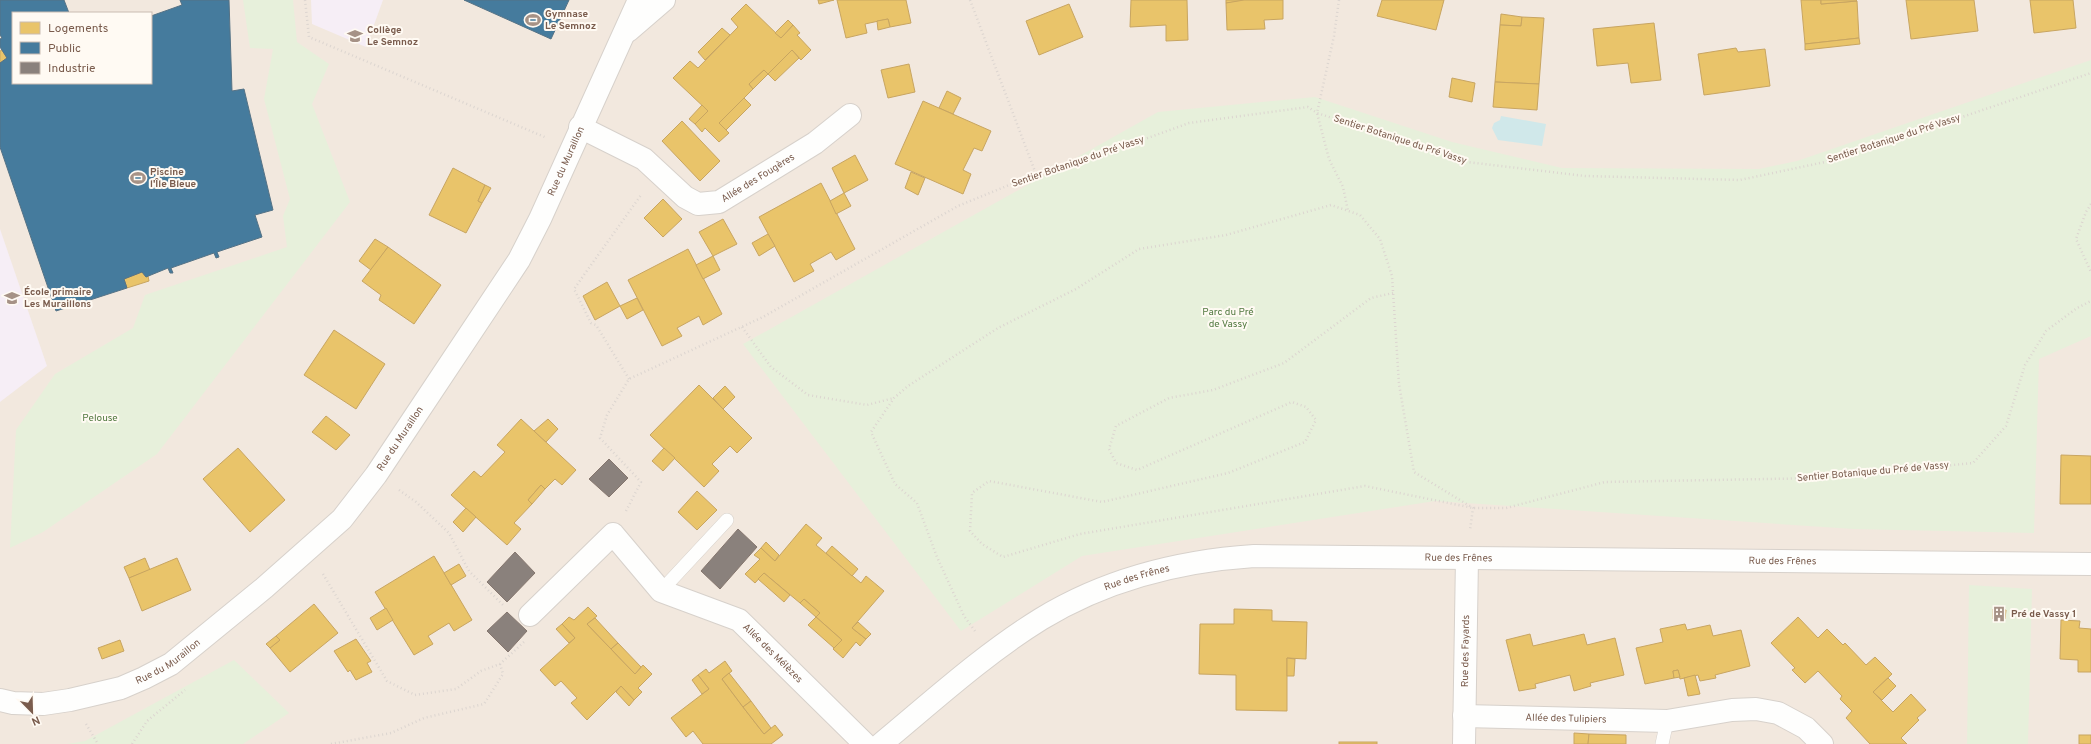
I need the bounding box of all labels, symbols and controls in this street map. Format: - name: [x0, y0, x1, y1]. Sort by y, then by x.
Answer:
- place label: Gymnase Le Semnoz: [545, 8, 596, 33]
- sports icon: Gymnase Le Semnoz: [524, 11, 542, 29]
- legend: [12, 12, 152, 84]
- text: Logements: [48, 21, 108, 37]
- place label: Collège Le Semnoz: [367, 24, 418, 49]
- school or university icon: Collège Le Semnoz: [346, 27, 364, 45]
- text: Public: [48, 41, 81, 57]
- text: Industrie: [48, 61, 96, 77]
- street label: Sentier Botanique du Pré Vassy: [1826, 111, 1962, 167]
- street label: Sentier Botanique du Pré Vassy: [1332, 112, 1468, 168]
- street label: Rue du Muraillon: [545, 124, 587, 198]
- street label: Sentier Botanique du Pré Vassy: [1010, 133, 1146, 191]
- street label: Allée des Fougères: [719, 150, 797, 206]
- place label: Piscine l'Île Bleue: [150, 166, 197, 191]
- sports icon: Piscine l'Île Bleue: [129, 169, 147, 187]
- place label: École primaire Les Muraillons: [24, 286, 92, 311]
- school or university icon: École primaire Les Muraillons: [3, 289, 21, 307]
- park label: Parc du Pré de Vassy: [1202, 306, 1254, 331]
- street label: Rue du Muraillon: [374, 404, 426, 474]
- park label: Pelouse: [82, 412, 118, 425]
- street label: Sentier Botanique du Pré de Vassy: [1796, 459, 1950, 485]
- street label: Rue des Frênes: [1425, 551, 1493, 565]
- street label: Rue des Frênes: [1749, 554, 1817, 568]
- street label: Rue des Frênes: [1102, 562, 1171, 594]
- building icon: Pré de Vassy 1: [1990, 605, 2008, 623]
- place label: Pré de Vassy 1: [2011, 608, 2076, 621]
- street label: Rue des Fayards: [1458, 614, 1473, 687]
- street label: Allée des Mélèzes: [740, 621, 806, 686]
- street label: Rue du Muraillon: [133, 636, 203, 687]
- north arrow: [12, 692, 52, 732]
- street label: Allée des Tulipiers: [1525, 711, 1607, 726]
- text: N: [29, 712, 42, 728]

